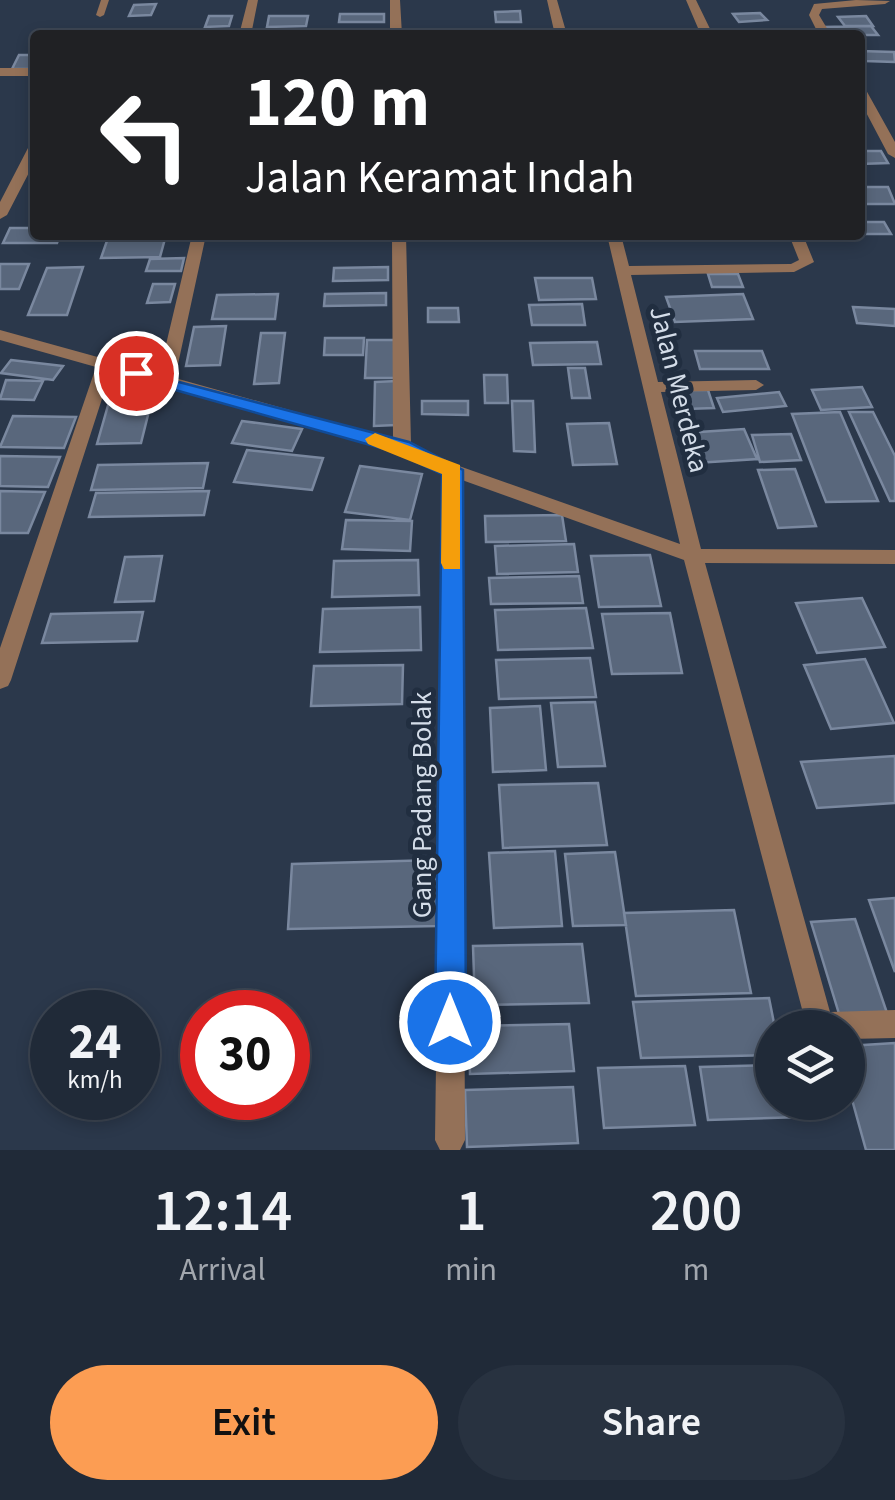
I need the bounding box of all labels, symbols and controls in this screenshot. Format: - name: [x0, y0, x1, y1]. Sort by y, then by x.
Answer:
- text: 120 m: [245, 53, 430, 153]
- icon: left: [80, 70, 210, 200]
- text: Jalan Keramat Indah: [245, 146, 634, 210]
- street label: Jalan Merdeka: [639, 302, 719, 477]
- pin: [94, 331, 179, 416]
- icon: arrive: [109, 346, 164, 401]
- street label: Gang Padang Bolak: [402, 692, 442, 918]
- position arrow: [398, 970, 502, 1074]
- speed limit sign: 30: [180, 990, 310, 1120]
- text: 24: [69, 1007, 121, 1078]
- map controls: [755, 1010, 865, 1120]
- button: layers: [755, 1010, 865, 1120]
- text: km/h: [67, 1062, 123, 1098]
- text: 12:14: [153, 1169, 292, 1254]
- text: 1: [456, 1169, 487, 1254]
- text: 200: [650, 1169, 742, 1254]
- text: Arrival: [180, 1247, 266, 1293]
- text: min: [445, 1247, 497, 1293]
- text: m: [683, 1247, 709, 1293]
- button: Exit: [50, 1365, 438, 1480]
- button: Share: [458, 1365, 845, 1480]

